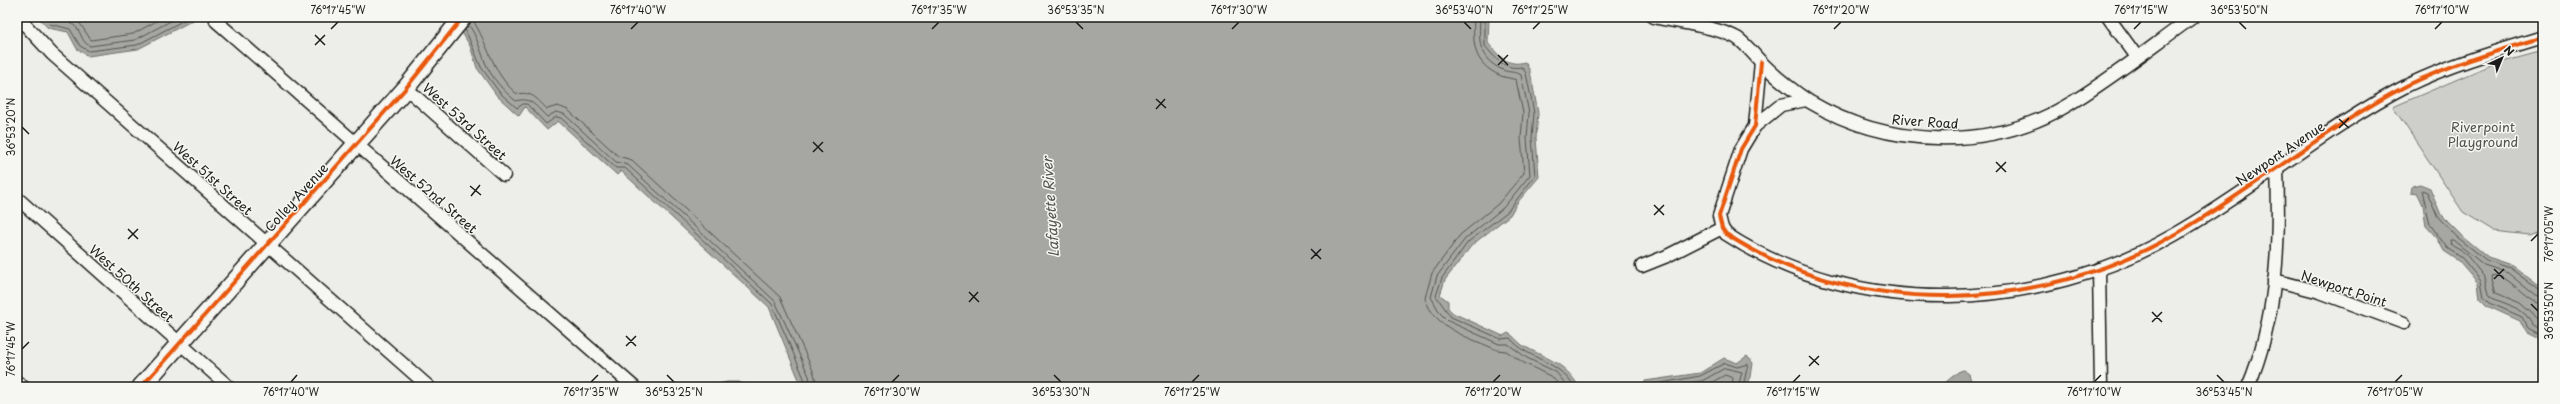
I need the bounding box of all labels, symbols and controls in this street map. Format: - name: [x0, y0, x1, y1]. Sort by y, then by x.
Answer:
- text: 76°17'45"W: [310, 2, 366, 17]
- text: 76°17'40"W: [610, 2, 667, 17]
- text: 76°17'35"W: [911, 2, 967, 17]
- text: 36°53'35"N: [1047, 2, 1105, 17]
- text: 76°17'30"W: [1211, 2, 1268, 17]
- text: 36°53'40"N: [1435, 2, 1493, 17]
- text: 76°17'25"W: [1512, 2, 1569, 17]
- text: 76°17'20"W: [1813, 2, 1870, 17]
- text: 76°17'15"W: [2114, 2, 2168, 17]
- text: 36°53'50"N: [2210, 2, 2268, 17]
- text: 76°17'10"W: [2415, 2, 2470, 17]
- north arrow: [2482, 38, 2522, 78]
- text: N: [2500, 41, 2519, 60]
- street label: West 53rd Street: [419, 78, 511, 164]
- text: 36°53'20"N: [3, 97, 18, 156]
- street label: River Road: [1891, 109, 1959, 133]
- street label: Newport Avenue: [2232, 116, 2328, 190]
- park label: Riverpoint Playground: [2448, 117, 2518, 151]
- street label: West 51st Street: [169, 137, 257, 219]
- street label: West 52nd Street: [386, 151, 482, 237]
- water label: Lafayette River: [1036, 155, 1064, 258]
- street label: Colley Avenue: [260, 158, 332, 236]
- text: 76°17'05"W: [2541, 205, 2556, 262]
- street label: West 50th Street: [85, 240, 179, 326]
- street label: Newport Point: [2299, 265, 2389, 311]
- text: 36°53'50"N: [2541, 282, 2556, 340]
- text: 76°17'45"W: [3, 321, 18, 377]
- text: 76°17'40"W: [263, 384, 320, 399]
- text: 76°17'35"W: [563, 384, 619, 399]
- text: 36°53'25"N: [645, 384, 703, 399]
- text: 76°17'30"W: [864, 384, 921, 399]
- text: 36°53'30"N: [1032, 384, 1090, 399]
- text: 76°17'25"W: [1164, 384, 1221, 399]
- text: 76°17'20"W: [1465, 384, 1522, 399]
- text: 76°17'15"W: [1766, 384, 1820, 399]
- text: 76°17'10"W: [2067, 384, 2122, 399]
- text: 36°53'45"N: [2195, 384, 2253, 399]
- text: 76°17'05"W: [2367, 384, 2424, 399]

